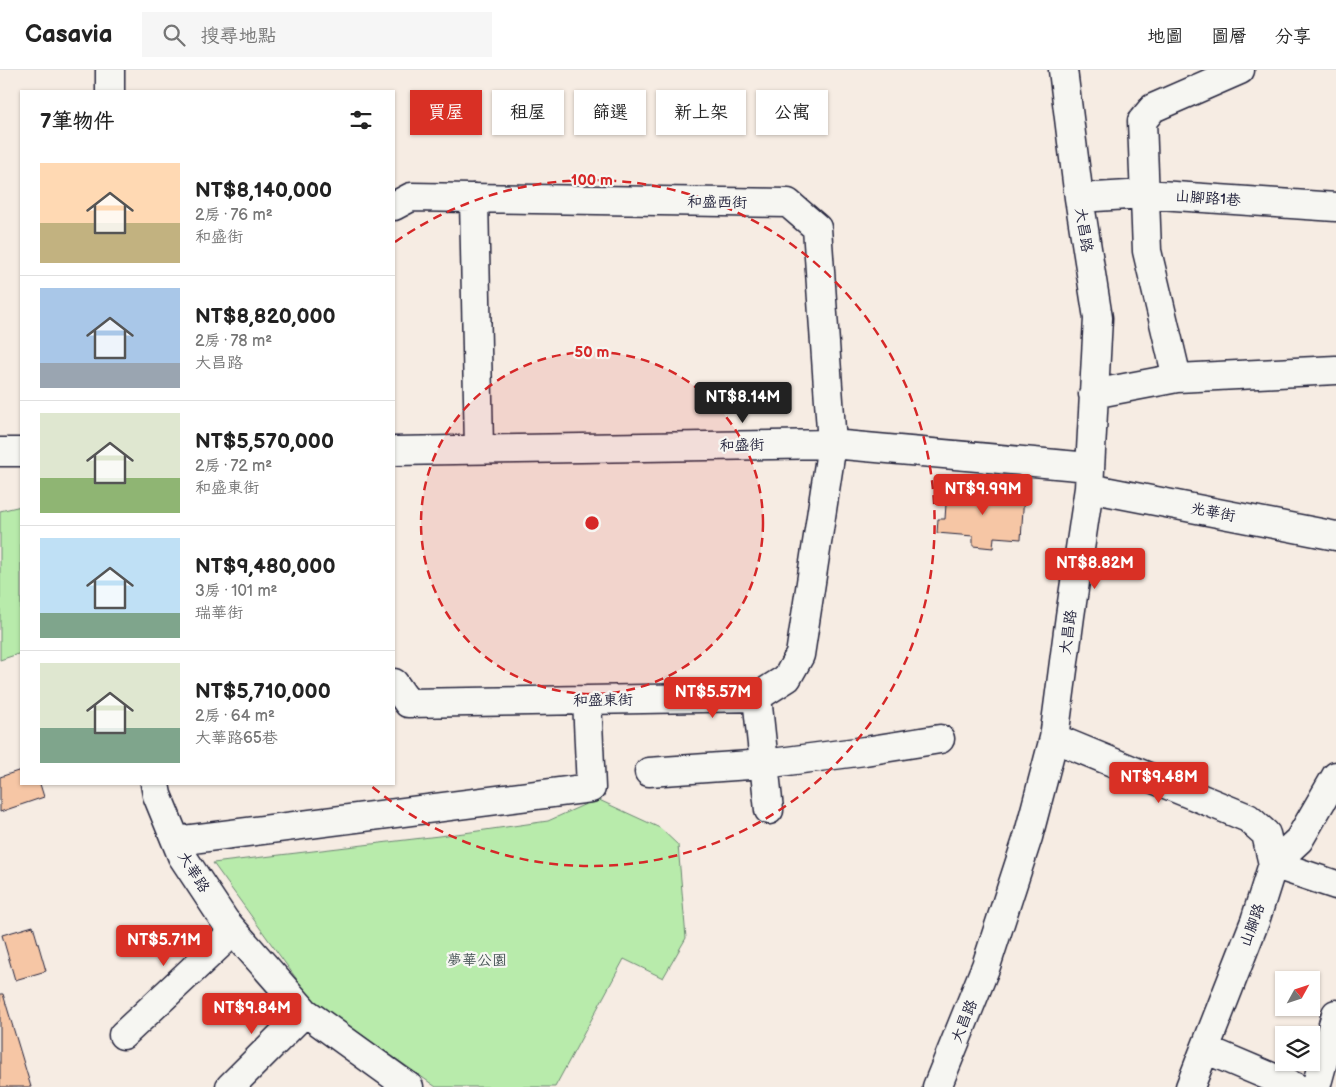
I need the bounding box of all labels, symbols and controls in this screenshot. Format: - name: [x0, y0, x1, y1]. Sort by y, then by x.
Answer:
- search box: [142, 12, 492, 57]
- text: Casavia: [25, 20, 112, 49]
- icon: search: [160, 21, 188, 49]
- text: 搜尋地點: [200, 25, 276, 48]
- text: 地圖: [1147, 26, 1183, 47]
- text: 圖層: [1211, 26, 1247, 47]
- text: 分享: [1275, 26, 1311, 47]
- chip: 買屋: [410, 90, 482, 135]
- chip: 租屋: [492, 90, 564, 135]
- chip: 篩選: [574, 90, 646, 135]
- chip: 新上架: [656, 90, 746, 135]
- chip: 公寓: [756, 90, 828, 135]
- icon: filters: [347, 106, 375, 134]
- text: 7筆物件: [40, 109, 115, 134]
- text: 100 m: [571, 171, 613, 190]
- text: NT$8,140,000: [195, 178, 332, 203]
- icon: home: [80, 183, 140, 243]
- street label: 山腳路1巷: [1174, 187, 1241, 210]
- street label: 和盛西街: [687, 192, 747, 213]
- text: 2房 · 76 m²: [195, 206, 273, 225]
- street label: 大昌路: [1071, 206, 1096, 254]
- text: 和盛街: [195, 228, 243, 247]
- text: NT$8,820,000: [195, 304, 336, 329]
- icon: home: [80, 308, 140, 368]
- text: 2房 · 78 m²: [195, 332, 272, 351]
- text: 50 m: [575, 343, 610, 362]
- text: 大昌路: [195, 354, 243, 373]
- pin: NT$8.14M: [691, 382, 795, 424]
- text: NT$8.14M: [706, 388, 780, 407]
- text: NT$5,570,000: [195, 429, 334, 454]
- icon: home: [80, 433, 140, 493]
- street label: 和盛街: [719, 436, 765, 455]
- text: 2房 · 72 m²: [195, 457, 272, 476]
- pin: NT$9.99M: [931, 474, 1035, 516]
- text: 和盛東街: [195, 479, 259, 498]
- text: NT$9.99M: [944, 480, 1022, 499]
- street label: 光華街: [1189, 499, 1237, 526]
- centre of rings: [583, 514, 601, 532]
- pin: NT$8.82M: [1043, 548, 1147, 590]
- text: NT$9,480,000: [195, 554, 336, 579]
- text: NT$8.82M: [1056, 554, 1134, 573]
- icon: home: [80, 558, 140, 618]
- text: 3房 · 101 m²: [195, 582, 278, 601]
- text: 瑞華街: [195, 604, 243, 623]
- street label: 大昌路: [1056, 608, 1081, 656]
- pin: NT$5.57M: [661, 676, 765, 719]
- text: NT$5,710,000: [195, 679, 331, 704]
- icon: home: [80, 683, 140, 743]
- text: NT$5.57M: [675, 683, 751, 702]
- street label: 和盛東街: [573, 690, 633, 711]
- text: 2房 · 64 m²: [195, 707, 275, 726]
- text: 大華路65巷: [195, 729, 278, 748]
- pin: NT$9.48M: [1107, 762, 1211, 804]
- text: NT$9.48M: [1120, 768, 1198, 787]
- street label: 大華路: [174, 848, 214, 896]
- street label: 山腳路: [1236, 901, 1269, 950]
- pin: NT$5.71M: [112, 924, 216, 967]
- text: NT$5.71M: [127, 931, 201, 950]
- park label: 夢華公園: [447, 951, 507, 970]
- north arrow: [1275, 971, 1320, 1016]
- map controls: [1275, 971, 1320, 1071]
- pin: NT$9.84M: [200, 992, 304, 1035]
- street label: 大昌路: [947, 997, 982, 1046]
- text: NT$9.84M: [213, 999, 291, 1018]
- button: layers: [1275, 1026, 1320, 1071]

